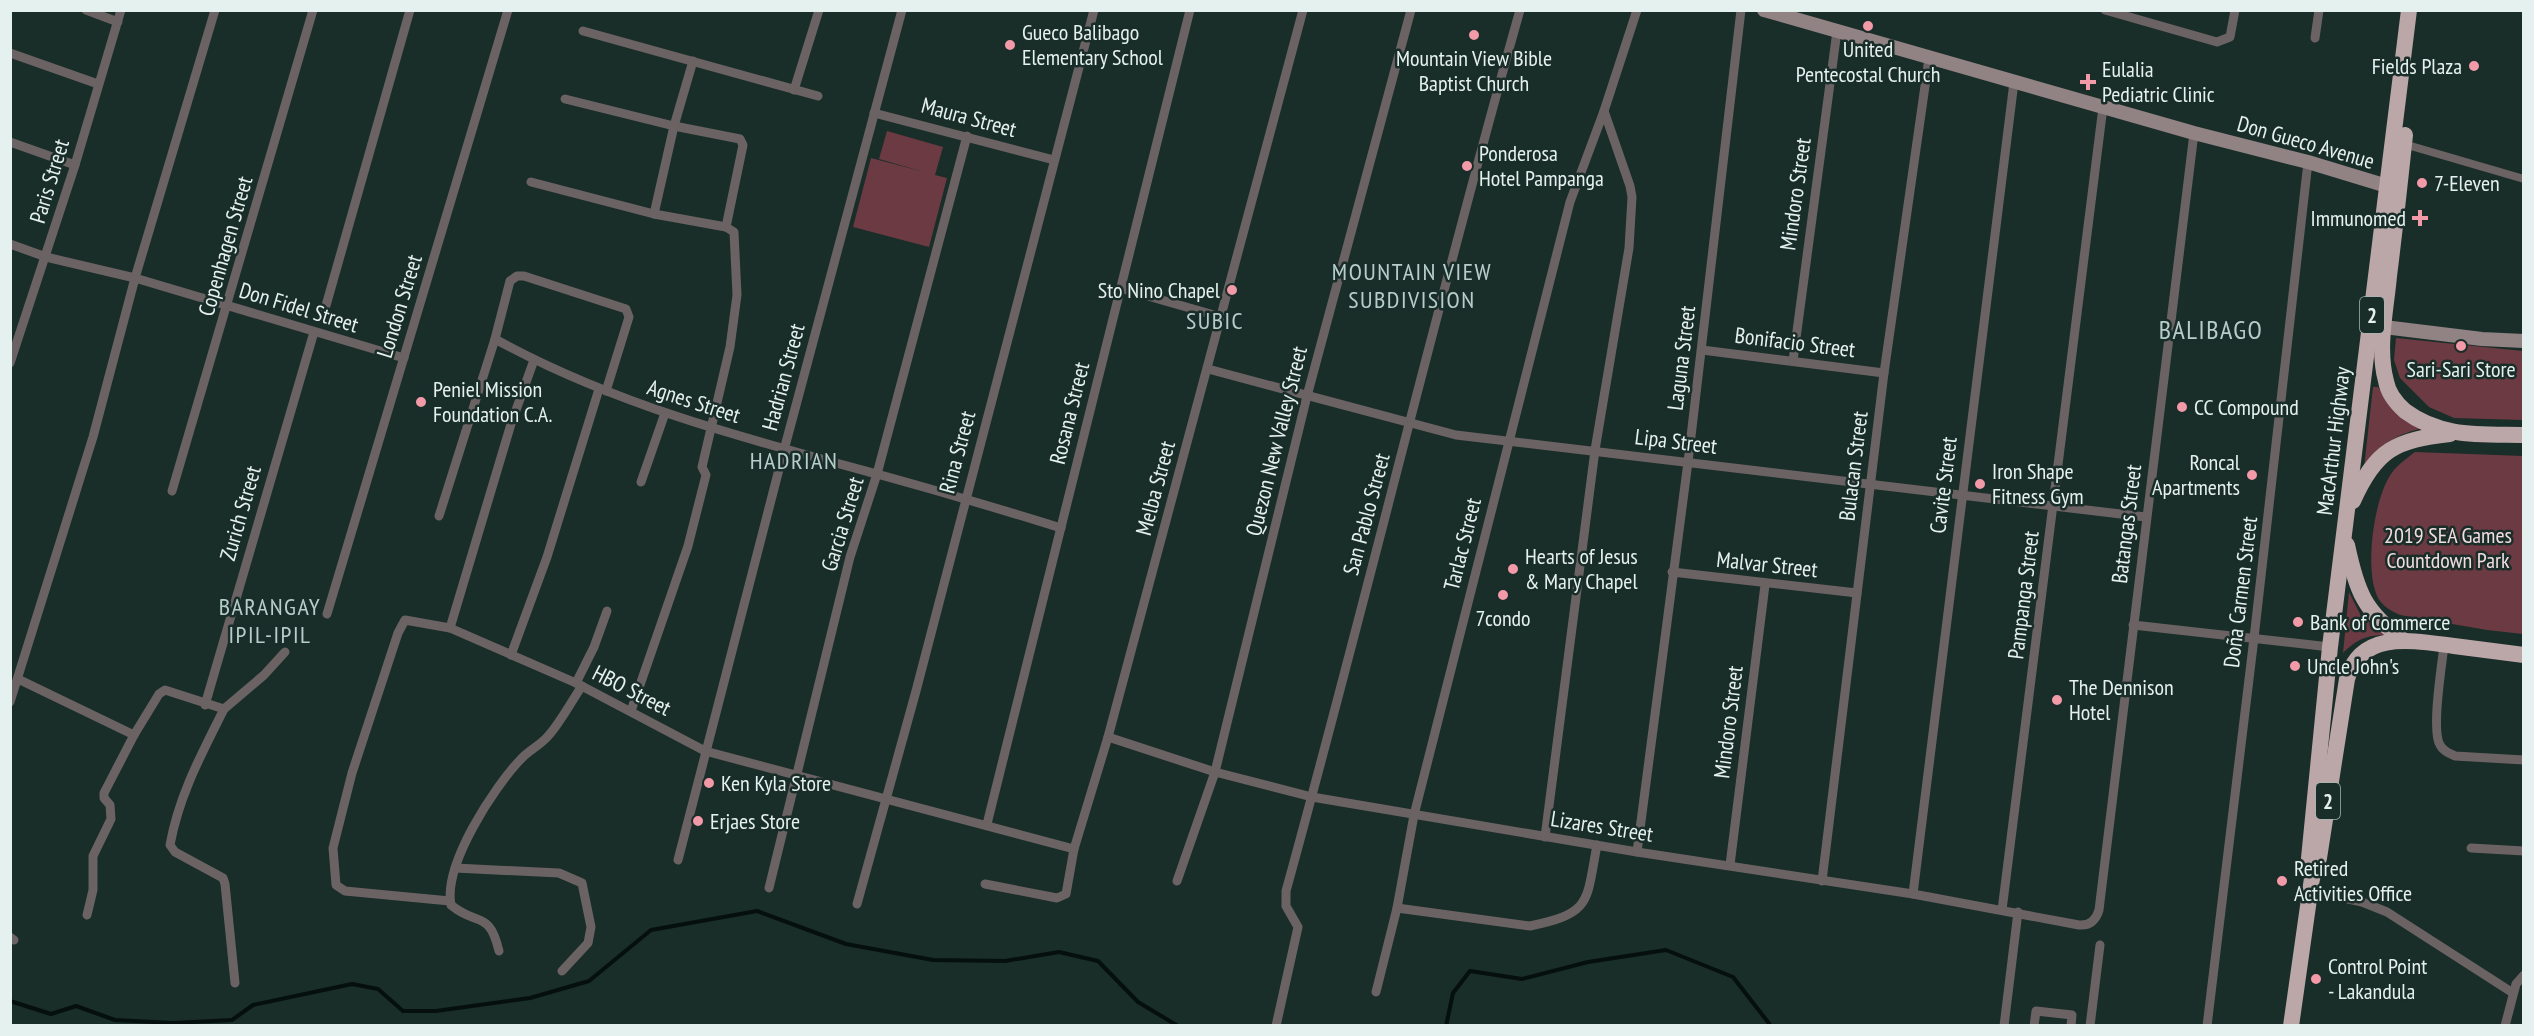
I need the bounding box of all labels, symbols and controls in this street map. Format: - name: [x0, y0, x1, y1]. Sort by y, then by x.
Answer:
- place label: Gueco Balibago Elementary School: [1022, 18, 1164, 71]
- marker: United Pentecostal Church: [1861, 19, 1875, 33]
- marker: Mountain View Bible Baptist Church: [1467, 28, 1481, 42]
- place label: United Pentecostal Church: [1796, 35, 1940, 88]
- marker: Gueco Balibago Elementary School: [1003, 38, 1017, 52]
- place label: Mountain View Bible Baptist Church: [1396, 44, 1552, 97]
- place label: Fields Plaza: [2372, 52, 2462, 80]
- place label: Eulalia Pediatric Clinic: [2102, 55, 2215, 108]
- marker: Fields Plaza: [2467, 59, 2481, 73]
- marker: Eulalia Pediatric Clinic: [2079, 73, 2097, 91]
- street label: Maura Street: [918, 91, 1020, 143]
- street label: Don Gueco Avenue: [2234, 109, 2378, 175]
- street label: Paris Street: [23, 136, 75, 226]
- street label: Mindoro Street: [1773, 136, 1817, 252]
- place label: Ponderosa Hotel Pampanga: [1479, 139, 1604, 192]
- marker: Ponderosa Hotel Pampanga: [1460, 159, 1474, 173]
- place label: 7-Eleven: [2434, 169, 2500, 197]
- street label: Copenhagen Street: [192, 173, 258, 319]
- marker: 7-Eleven: [2415, 176, 2429, 190]
- place label: Immunomed: [2311, 204, 2406, 232]
- marker: Immunomed: [2411, 209, 2429, 227]
- street label: London Street: [370, 251, 428, 361]
- district label: MOUNTAIN VIEW SUBDIVISION: [1332, 256, 1492, 315]
- street label: Don Fidel Street: [236, 276, 362, 338]
- place label: Sto Nino Chapel: [1098, 276, 1221, 304]
- marker: Sto Nino Chapel: [1225, 283, 1239, 297]
- road number: 2: [2360, 297, 2384, 333]
- street label: Laguna Street: [1661, 304, 1701, 412]
- district label: SUBIC: [1186, 305, 1244, 336]
- district label: BALIBAGO: [2159, 313, 2263, 346]
- street label: Hadrian Street: [755, 320, 811, 434]
- street label: Bonifacio Street: [1733, 321, 1857, 363]
- marker: Sari-Sari Store: [2454, 339, 2468, 353]
- street label: Quezon New Valley Street: [1239, 343, 1313, 539]
- place label: Sari-Sari Store: [2406, 355, 2516, 383]
- street label: Rosana Street: [1043, 359, 1095, 467]
- street label: MacArthur Highway: [2310, 364, 2356, 517]
- street label: Agnes Street: [644, 373, 744, 429]
- place label: Peniel Mission Foundation C.A.: [433, 375, 553, 428]
- place label: CC Compound: [2194, 393, 2299, 421]
- marker: Peniel Mission Foundation C.A.: [414, 395, 428, 409]
- marker: CC Compound: [2175, 400, 2189, 414]
- street label: Rina Street: [933, 408, 981, 496]
- street label: Bulacan Street: [1832, 410, 1874, 522]
- street label: Lipa Street: [1633, 422, 1719, 460]
- street label: Cavite Street: [1923, 435, 1963, 535]
- street label: Melba Street: [1129, 438, 1181, 538]
- district label: HADRIAN: [750, 445, 838, 476]
- place label: Roncal Apartments: [2152, 448, 2241, 501]
- street label: San Pablo Street: [1336, 450, 1396, 578]
- place label: Iron Shape Fitness Gym: [1992, 457, 2084, 510]
- street label: Zurich Street: [213, 462, 267, 564]
- street label: Batangas Street: [2105, 463, 2147, 585]
- marker: Roncal Apartments: [2245, 468, 2259, 482]
- street label: Garcia Street: [814, 473, 870, 575]
- marker: Iron Shape Fitness Gym: [1973, 477, 1987, 491]
- street label: Tarlac Street: [1437, 495, 1487, 593]
- street label: Doña Carmen Street: [2217, 515, 2263, 669]
- park label: 2019 SEA Games Countdown Park: [2384, 521, 2512, 574]
- street label: Pampanga Street: [2001, 529, 2045, 661]
- place label: Hearts of Jesus & Mary Chapel: [1525, 542, 1638, 595]
- street label: Malvar Street: [1715, 545, 1819, 583]
- marker: Hearts of Jesus & Mary Chapel: [1506, 562, 1520, 576]
- marker: 7condo: [1496, 588, 1510, 602]
- district label: BARANGAY IPIL-IPIL: [219, 591, 321, 650]
- place label: 7condo: [1475, 604, 1531, 632]
- place label: Bank of Commerce: [2310, 608, 2450, 636]
- marker: Bank of Commerce: [2291, 615, 2305, 629]
- place label: Uncle John's: [2307, 652, 2399, 680]
- street label: HBO Street: [588, 658, 676, 722]
- marker: Uncle John's: [2288, 659, 2302, 673]
- street label: Mindoro Street: [1707, 664, 1749, 780]
- place label: The Dennison Hotel: [2069, 673, 2174, 726]
- marker: The Dennison Hotel: [2050, 693, 2064, 707]
- place label: Ken Kyla Store: [721, 769, 831, 797]
- marker: Ken Kyla Store: [702, 776, 716, 790]
- road number: 2: [2316, 783, 2340, 819]
- street label: Lizares Street: [1549, 804, 1655, 848]
- place label: Erjaes Store: [710, 807, 800, 835]
- marker: Erjaes Store: [691, 814, 705, 828]
- place label: Retired Activities Office: [2294, 854, 2412, 907]
- marker: Retired Activities Office: [2275, 874, 2289, 888]
- place label: Control Point - Lakandula: [2328, 952, 2427, 1005]
- marker: Control Point - Lakandula: [2309, 972, 2323, 986]

